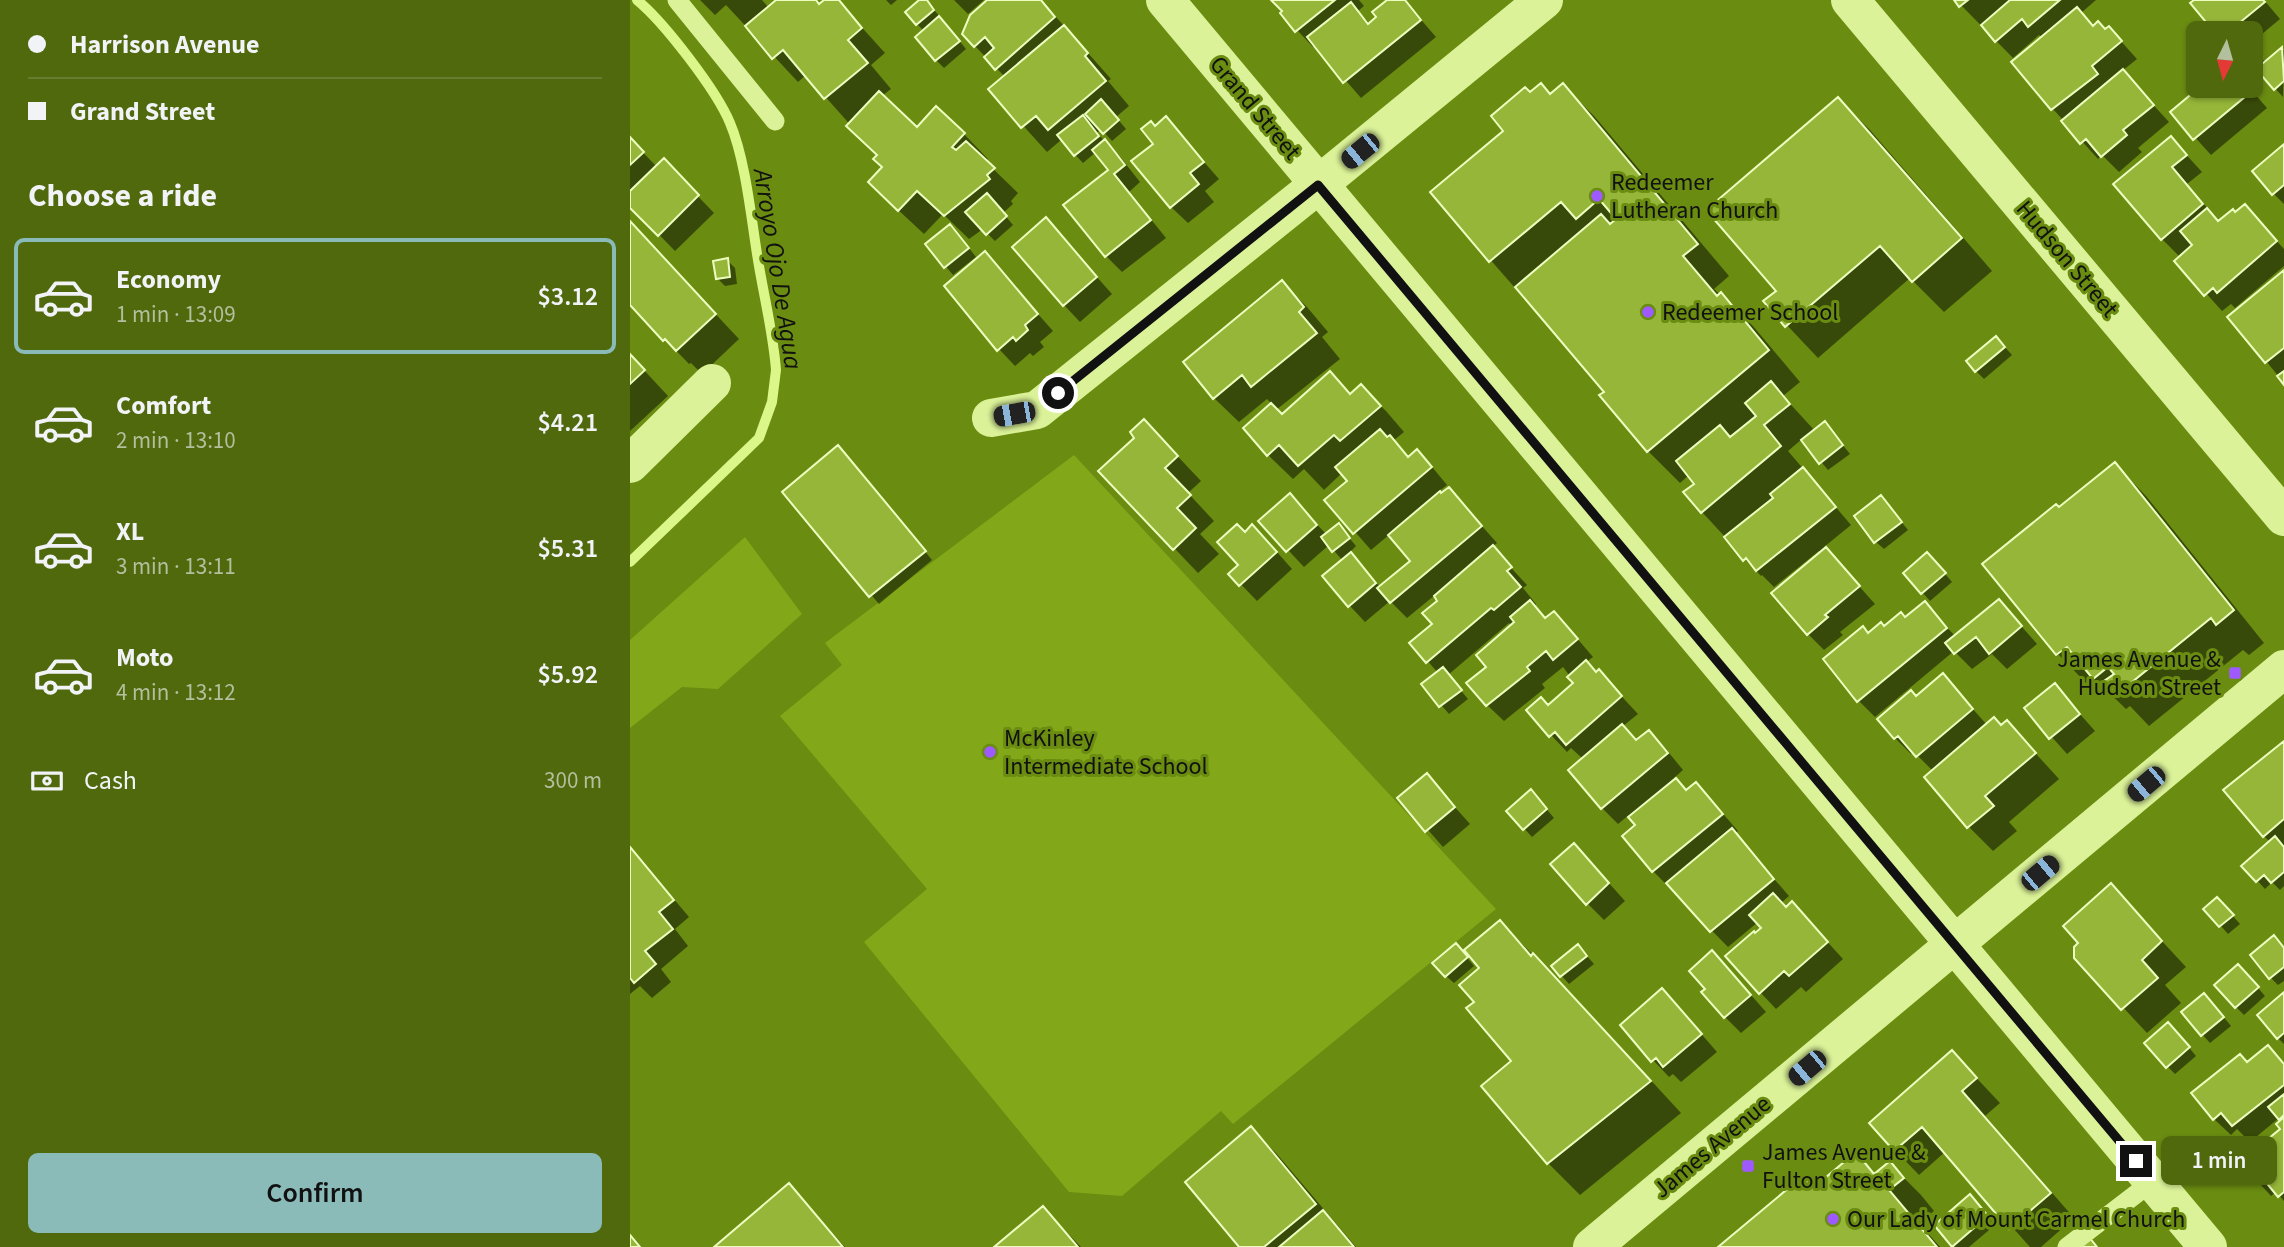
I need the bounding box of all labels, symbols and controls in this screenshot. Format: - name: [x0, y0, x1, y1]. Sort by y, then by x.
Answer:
- north arrow: [2186, 21, 2263, 98]
- map controls: [2186, 21, 2263, 98]
- text: Harrison Avenue: [70, 26, 260, 63]
- street label: Grand Street: [1201, 48, 1309, 168]
- text: Grand Street: [70, 93, 215, 130]
- car: [1338, 130, 1383, 172]
- water label: Arroyo Ojo De Agua: [744, 164, 812, 372]
- place label: Redeemer Lutheran Church: [1611, 165, 1778, 228]
- text: Choose a ride: [28, 173, 217, 219]
- marker: Redeemer Lutheran Church: [1589, 188, 1605, 204]
- street label: Hudson Street: [2008, 193, 2126, 325]
- text: Economy: [116, 261, 221, 298]
- icon: car: [32, 265, 95, 328]
- text: $3.12: [537, 278, 598, 315]
- place label: Redeemer School: [1662, 295, 1838, 330]
- text: 1 min · 13:09: [116, 298, 236, 331]
- marker: Redeemer School: [1640, 304, 1656, 320]
- route start: [1042, 377, 1074, 409]
- text: Comfort: [116, 387, 211, 424]
- icon: car: [32, 391, 95, 454]
- car: [992, 400, 1037, 428]
- text: $4.21: [537, 404, 598, 441]
- text: 2 min · 13:10: [116, 424, 236, 457]
- text: XL: [116, 513, 144, 550]
- icon: car: [32, 517, 95, 580]
- text: $5.31: [537, 530, 598, 567]
- text: 3 min · 13:11: [116, 550, 236, 583]
- text: Moto: [116, 639, 173, 676]
- place label: James Avenue & Hudson Street: [2057, 642, 2221, 705]
- icon: car: [32, 643, 95, 706]
- text: $5.92: [537, 656, 598, 693]
- marker: James Avenue & Hudson Street: [2227, 665, 2243, 681]
- text: 4 min · 13:12: [116, 676, 236, 709]
- place label: McKinley Intermediate School: [1004, 721, 1208, 784]
- marker: McKinley Intermediate School: [982, 744, 998, 760]
- icon: cash: [28, 762, 66, 800]
- text: Cash: [84, 762, 137, 799]
- car: [2124, 762, 2169, 806]
- text: 300 m: [544, 764, 602, 797]
- car: [2018, 851, 2063, 895]
- car: [1785, 1046, 1830, 1090]
- street label: James Avenue: [1646, 1087, 1778, 1207]
- place label: James Avenue & Fulton Street: [1762, 1135, 1926, 1198]
- callout: 1 min: [2160, 1136, 2276, 1186]
- text: 1 min: [2192, 1144, 2246, 1177]
- route end: [2120, 1145, 2152, 1177]
- button: Confirm: [28, 1153, 602, 1233]
- marker: James Avenue & Fulton Street: [1740, 1158, 1756, 1174]
- place label: Our Lady of Mount Carmel Church: [1847, 1202, 2185, 1237]
- marker: Our Lady of Mount Carmel Church: [1825, 1211, 1841, 1227]

